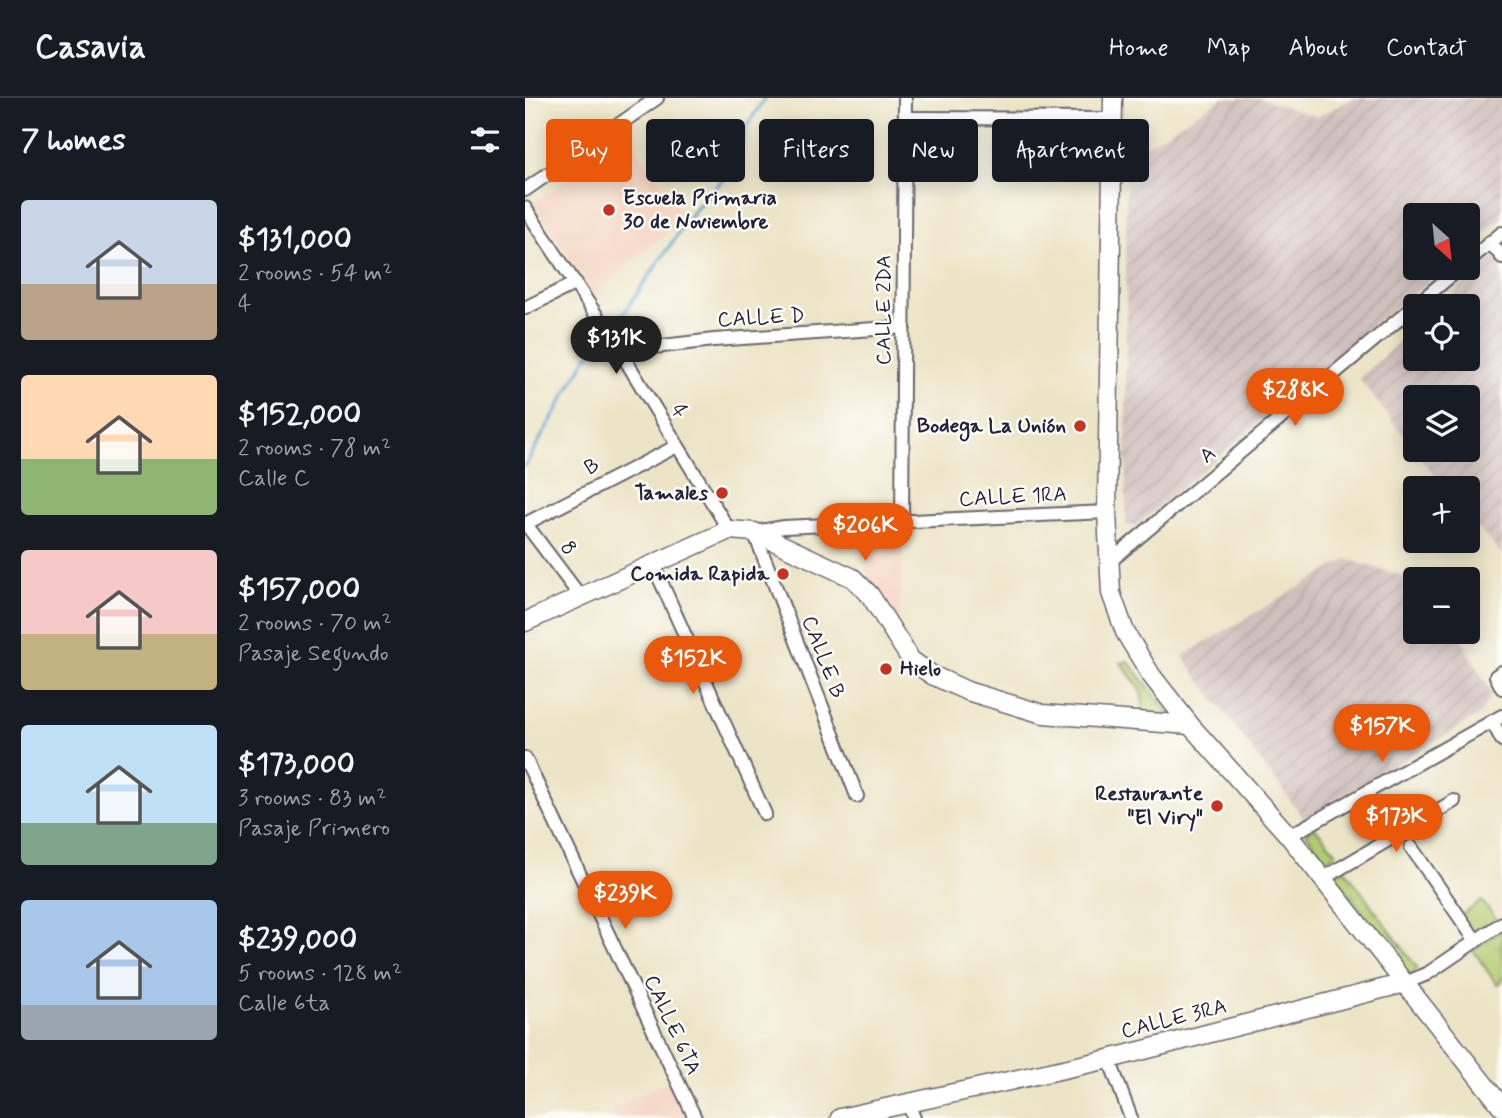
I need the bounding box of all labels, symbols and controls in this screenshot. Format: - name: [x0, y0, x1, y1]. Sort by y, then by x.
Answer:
- text: Casavia: [35, 26, 146, 70]
- text: Home: [1109, 33, 1169, 64]
- text: Map: [1207, 33, 1251, 64]
- text: About: [1289, 33, 1348, 64]
- text: Contact: [1386, 33, 1467, 64]
- chip: Buy: [546, 119, 632, 182]
- chip: Rent: [646, 119, 745, 182]
- chip: Filters: [759, 119, 874, 182]
- chip: New: [888, 119, 978, 182]
- chip: Apartment: [992, 119, 1149, 182]
- text: 7 homes: [21, 121, 126, 160]
- icon: filters: [466, 121, 504, 159]
- place label: Escuela Primaria 30 de Noviembre: [623, 184, 777, 236]
- marker: Escuela Primaria 30 de Noviembre: [601, 202, 617, 218]
- north arrow: [1403, 203, 1481, 280]
- map controls: [1403, 203, 1480, 644]
- text: $131,000: [238, 220, 352, 259]
- icon: home: [77, 228, 161, 312]
- street label: CALLE 2DA: [870, 255, 898, 365]
- text: 2 rooms · 54 m²: [238, 259, 392, 289]
- text: 4: [238, 289, 251, 319]
- button: locate: [1403, 294, 1480, 371]
- street label: CALLE D: [717, 302, 805, 334]
- pin: $131K: [567, 316, 665, 376]
- text: $131K: [587, 324, 645, 354]
- pin: $288K: [1246, 368, 1344, 428]
- text: $288K: [1262, 376, 1328, 406]
- button: layers: [1403, 385, 1480, 462]
- text: $152,000: [238, 395, 361, 434]
- street label: 4: [664, 399, 694, 423]
- icon: home: [77, 403, 161, 487]
- place label: Bodega La Unión: [917, 412, 1066, 442]
- marker: Bodega La Unión: [1072, 418, 1088, 434]
- text: 2 rooms · 78 m²: [238, 434, 391, 464]
- street label: A: [1194, 440, 1222, 470]
- street label: B: [580, 452, 604, 482]
- text: Calle C: [238, 464, 310, 494]
- button: +: [1403, 476, 1480, 553]
- place label: Tamales: [634, 479, 709, 507]
- street label: CALLE 1RA: [958, 480, 1068, 514]
- marker: Tamales: [714, 485, 730, 501]
- pin: $206K: [816, 504, 914, 563]
- text: $206K: [832, 511, 898, 541]
- street label: 8: [553, 535, 583, 561]
- place label: Comida Rapida: [630, 560, 770, 588]
- marker: Comida Rapida: [775, 566, 791, 582]
- button: −: [1403, 567, 1480, 644]
- text: $157,000: [238, 570, 360, 609]
- icon: home: [77, 578, 161, 662]
- text: 2 rooms · 70 m²: [238, 609, 392, 639]
- street label: CALLE B: [795, 612, 851, 702]
- pin: $152K: [644, 636, 742, 696]
- text: Pasaje Segundo: [238, 639, 389, 669]
- text: $152K: [660, 644, 726, 674]
- place label: Hielo: [900, 655, 941, 683]
- marker: Hielo: [878, 661, 894, 677]
- pin: $157K: [1333, 704, 1431, 764]
- text: $157K: [1349, 712, 1415, 742]
- text: $173,000: [238, 745, 355, 784]
- icon: home: [77, 753, 161, 837]
- place label: Restaurante "El Viry": [1095, 780, 1204, 832]
- text: 3 rooms · 83 m²: [238, 784, 386, 814]
- pin: $173K: [1347, 794, 1445, 854]
- marker: Restaurante "El Viry": [1209, 798, 1225, 814]
- text: $173K: [1366, 802, 1427, 832]
- text: Pasaje Primero: [238, 814, 390, 844]
- pin: $239K: [576, 872, 674, 931]
- text: $239K: [594, 879, 656, 909]
- text: $239,000: [238, 920, 357, 959]
- icon: home: [77, 928, 161, 1012]
- text: 5 rooms · 128 m²: [238, 959, 402, 989]
- street label: CALLE 6TA: [637, 970, 707, 1080]
- text: Calle 6ta: [238, 989, 330, 1019]
- street label: CALLE 3RA: [1118, 992, 1230, 1046]

